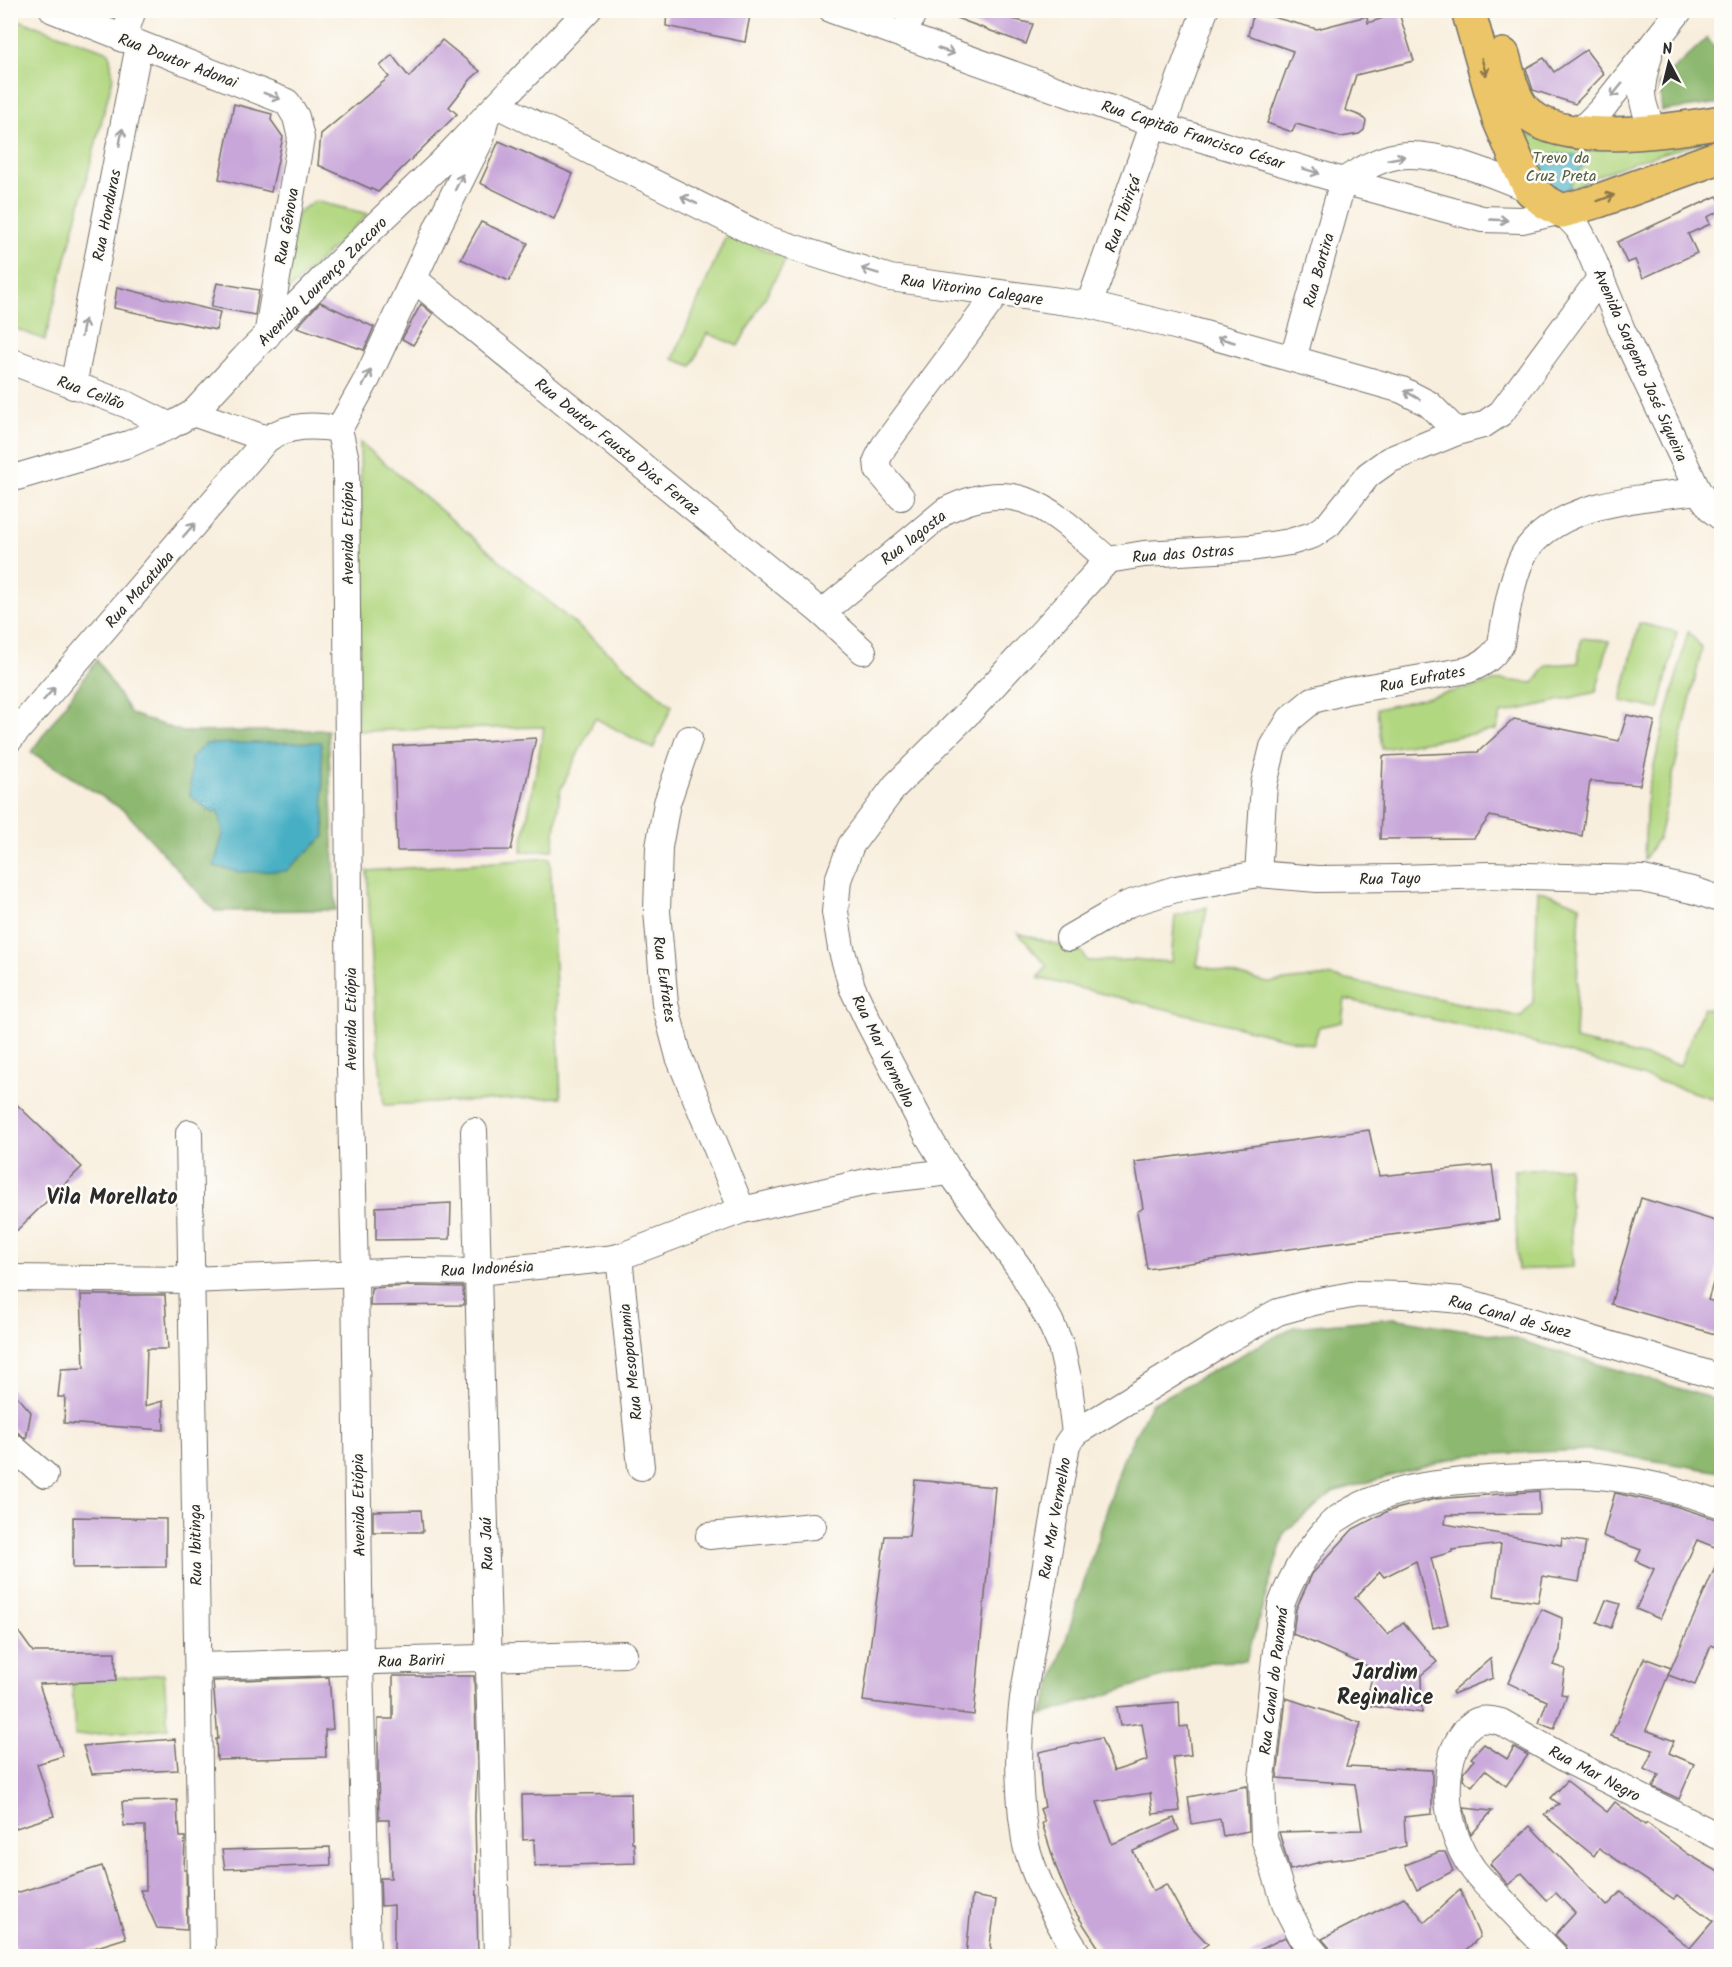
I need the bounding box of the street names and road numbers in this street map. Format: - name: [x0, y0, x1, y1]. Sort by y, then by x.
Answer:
- street label: Rua Doutor Adonai: [114, 27, 242, 96]
- street label: Rua Capitão Francisco César: [1098, 94, 1289, 177]
- street label: Rua Honduras: [86, 167, 129, 263]
- street label: Rua Tibiriçá: [1099, 172, 1149, 256]
- street label: Rua Gênova: [268, 186, 307, 267]
- street label: Avenida Lourenço Zaccaro: [252, 211, 394, 353]
- street label: Rua Bartira: [1297, 230, 1342, 311]
- street label: Avenida Sargento José Siqueira: [1586, 265, 1694, 466]
- street label: Rua Vitorino Calegare: [899, 268, 1045, 313]
- street label: Rua Ceilão: [53, 370, 128, 417]
- street label: Rua Doutor Fausto Dias Ferraz: [529, 372, 705, 522]
- street label: Avenida Etiópia: [336, 481, 361, 585]
- street label: Rua lagosta: [876, 504, 952, 572]
- street label: Rua das Ostras: [1131, 538, 1235, 571]
- street label: Rua Macatuba: [99, 546, 181, 634]
- street label: Rua Eufrates: [1377, 659, 1468, 700]
- street label: Rua Tayo: [1359, 866, 1421, 893]
- street label: Rua Eufrates: [645, 934, 682, 1024]
- street label: Avenida Etiópia: [339, 967, 364, 1071]
- street label: Rua Mar Vermelho: [844, 991, 921, 1113]
- street label: Rua Indonésia: [440, 1255, 534, 1284]
- street label: Rua Canal de Suez: [1445, 1289, 1574, 1346]
- street label: Rua Mesopotamia: [613, 1302, 650, 1422]
- street label: Avenida Etiópia: [346, 1453, 373, 1557]
- street label: Rua Mar Vermelho: [1032, 1455, 1079, 1581]
- street label: Rua Ibitinga: [183, 1504, 210, 1586]
- street label: Rua Jaú: [474, 1516, 501, 1571]
- street label: Rua Canal do Panamá: [1253, 1604, 1296, 1756]
- street label: Rua Bariri: [377, 1648, 446, 1675]
- street label: Rua Mar Negro: [1544, 1740, 1645, 1809]

